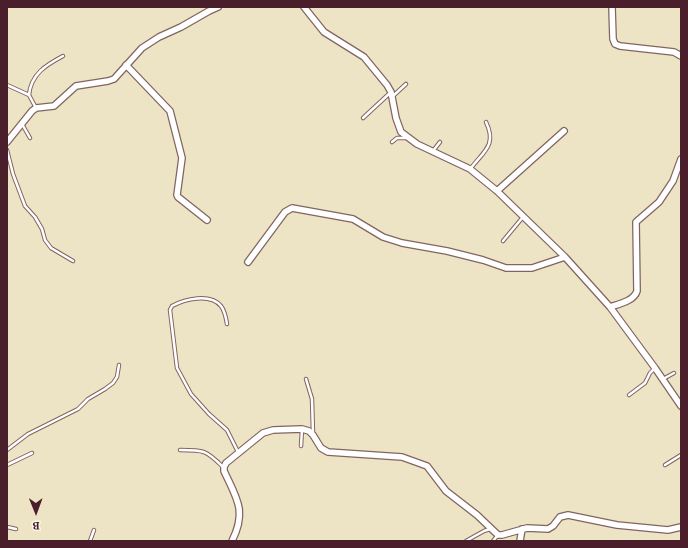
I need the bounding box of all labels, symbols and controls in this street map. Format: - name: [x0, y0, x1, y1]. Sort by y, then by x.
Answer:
- north arrow: [16, 492, 56, 532]
- text: B: [32, 517, 40, 532]

